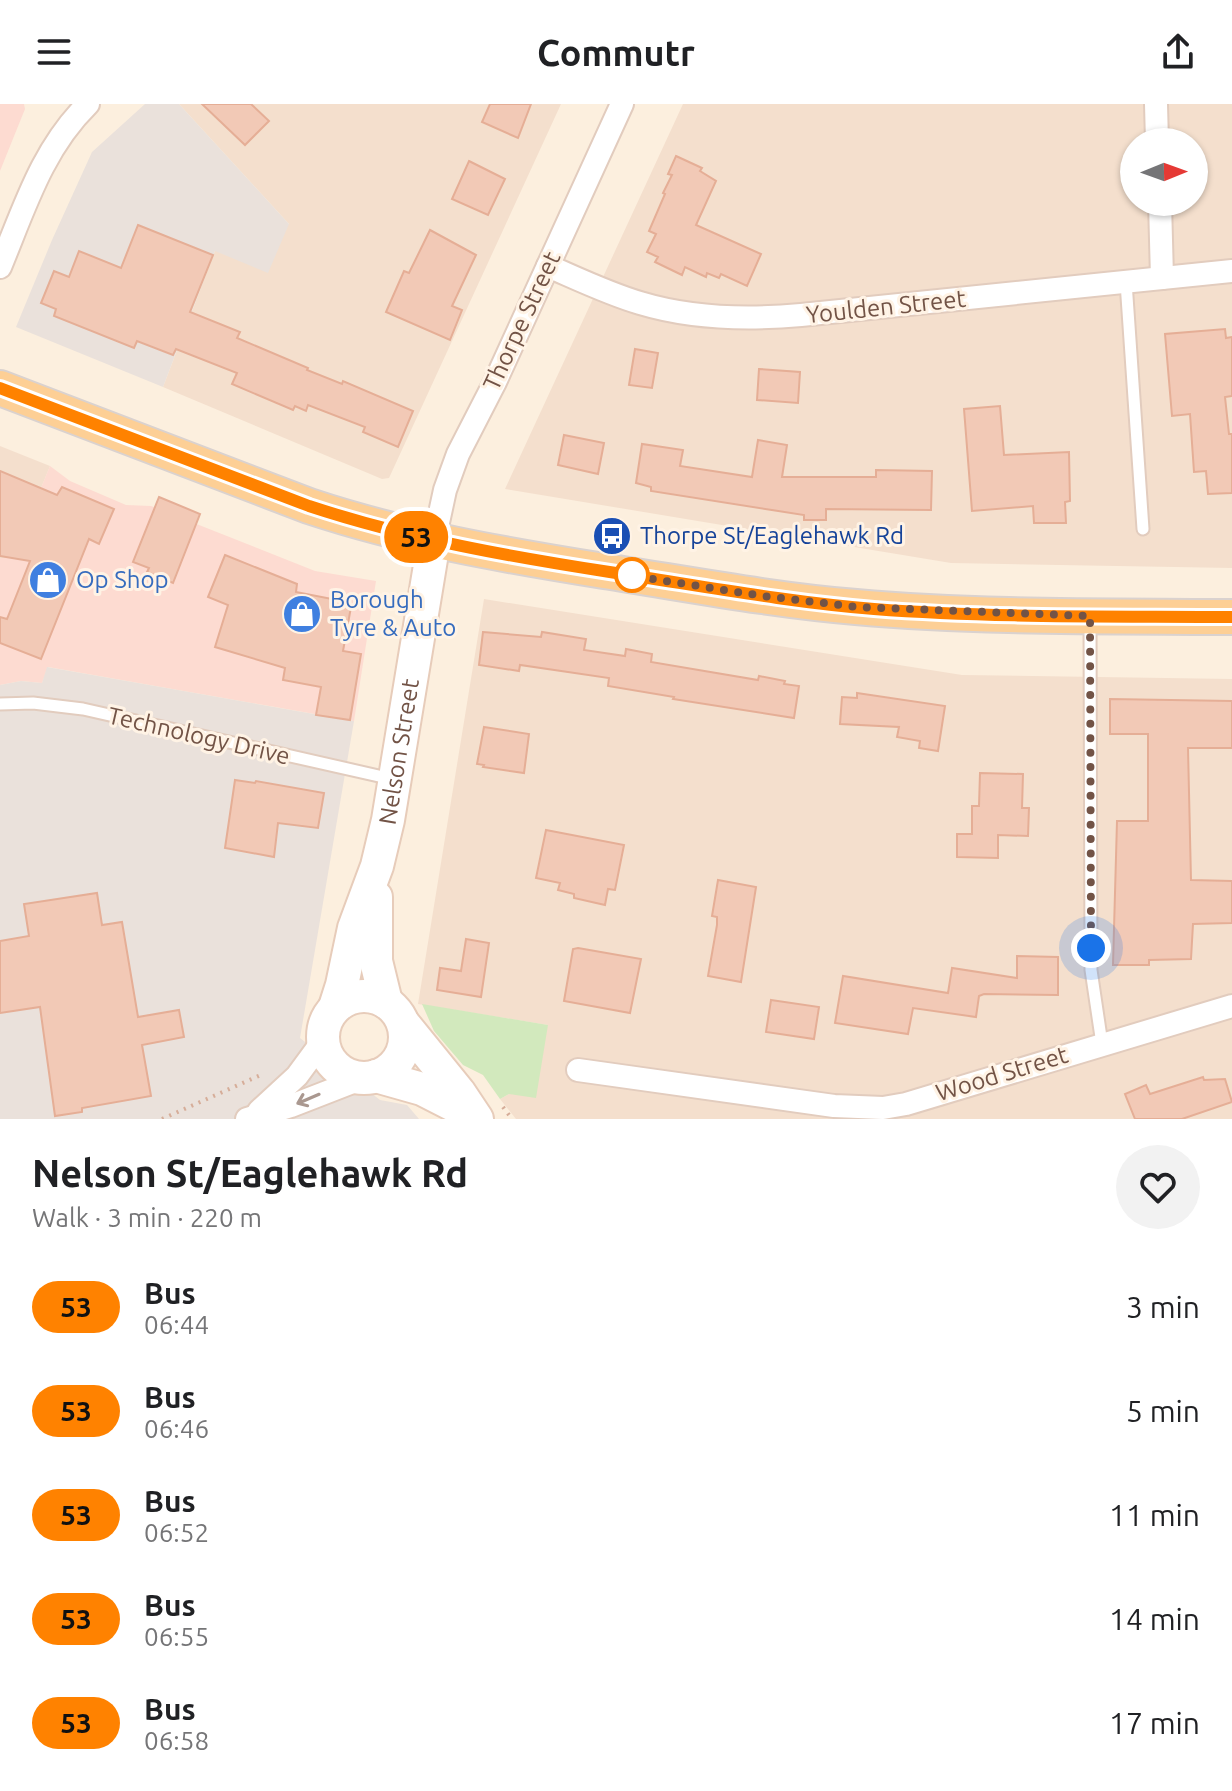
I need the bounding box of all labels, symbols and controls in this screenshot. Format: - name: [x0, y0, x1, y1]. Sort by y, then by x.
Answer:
- icon: menu: [32, 30, 76, 74]
- icon: share: [1156, 30, 1200, 74]
- text: Commutr: [537, 32, 695, 73]
- north arrow: [1120, 128, 1208, 216]
- map controls: [1120, 128, 1208, 216]
- street label: Thorpe Street: [478, 247, 566, 394]
- street label: Youlden Street: [805, 285, 968, 328]
- line badge: 53: [380, 511, 452, 563]
- bus stop icon: Thorpe St/Eaglehawk Rd: [591, 515, 633, 557]
- text: 53: [400, 521, 432, 552]
- place label: Thorpe St/Eaglehawk Rd: [640, 522, 904, 549]
- unlabelled marker: [615, 558, 649, 592]
- shop icon: Op Shop: [27, 559, 69, 601]
- place label: Op Shop: [76, 566, 169, 593]
- place label: Borough Tyre & Auto: [330, 586, 456, 641]
- shop icon: Borough Tyre & Auto: [281, 593, 323, 635]
- street label: Nelson Street: [373, 676, 424, 827]
- street label: Technology Drive: [105, 701, 293, 770]
- your location: [1071, 928, 1111, 968]
- street label: Wood Street: [933, 1040, 1072, 1106]
- one-way arrow: [296, 1092, 321, 1107]
- button: heart: [1116, 1145, 1200, 1229]
- text: Nelson St/Eaglehawk Rd: [32, 1152, 468, 1194]
- text: Walk · 3 min · 220 m: [32, 1203, 262, 1232]
- text: Bus: [144, 1276, 196, 1310]
- text: 3 min: [1126, 1290, 1200, 1324]
- text: 53: [60, 1291, 92, 1322]
- text: 06:44: [144, 1310, 209, 1339]
- text: Bus: [144, 1380, 196, 1414]
- text: 5 min: [1126, 1394, 1200, 1428]
- text: 53: [60, 1395, 92, 1426]
- text: 06:46: [144, 1414, 209, 1443]
- text: Bus: [144, 1484, 196, 1518]
- text: 11 min: [1109, 1498, 1200, 1532]
- text: 53: [60, 1499, 92, 1530]
- text: 06:52: [144, 1518, 209, 1547]
- text: Bus: [144, 1588, 196, 1622]
- text: 14 min: [1109, 1602, 1200, 1636]
- text: 53: [60, 1603, 92, 1634]
- text: 06:55: [144, 1622, 209, 1651]
- text: Bus: [144, 1692, 196, 1726]
- text: 17 min: [1109, 1706, 1200, 1740]
- text: 53: [60, 1707, 92, 1738]
- text: 06:58: [144, 1726, 209, 1755]

